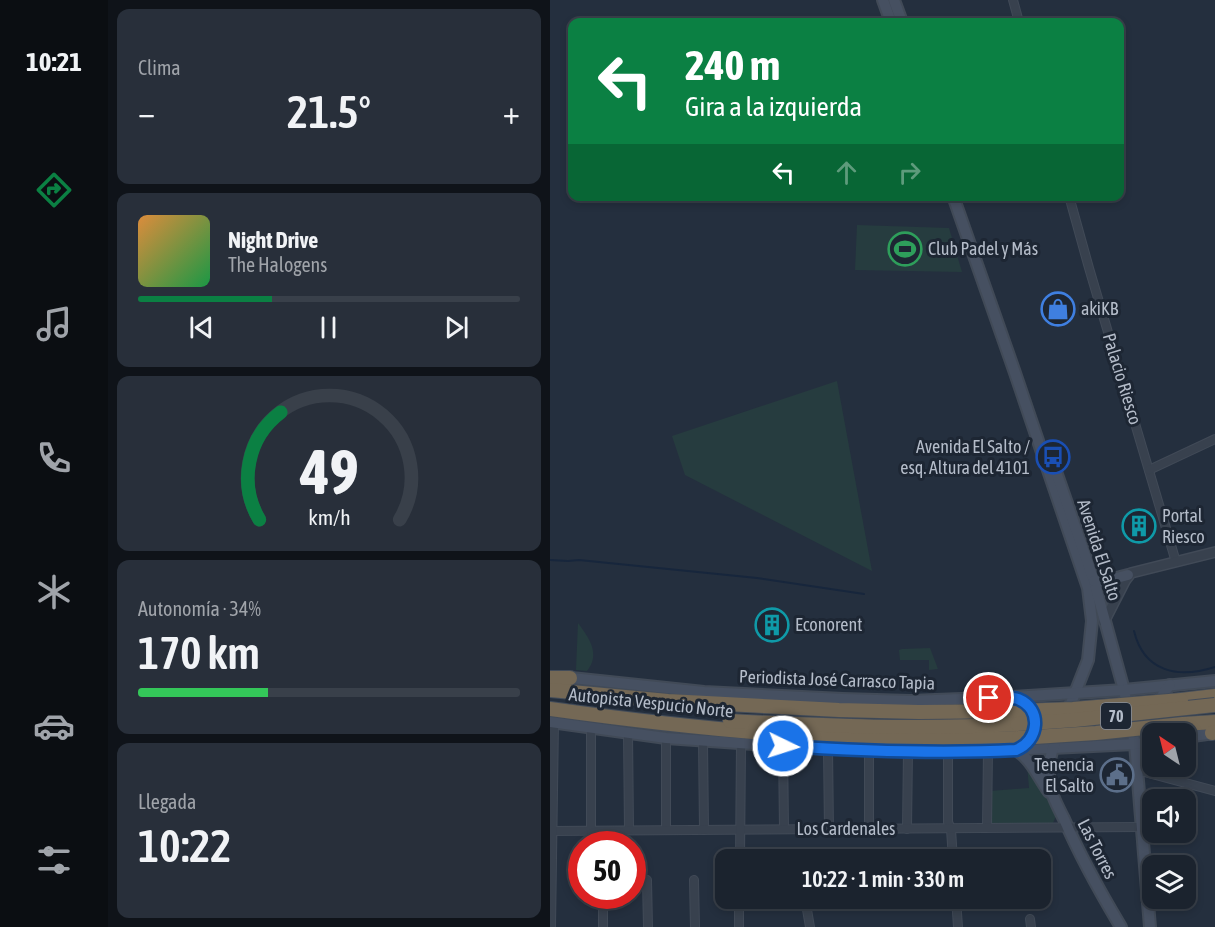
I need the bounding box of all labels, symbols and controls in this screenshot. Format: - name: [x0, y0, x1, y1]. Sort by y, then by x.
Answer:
- text: 240 m: [685, 41, 780, 89]
- icon: left: [586, 42, 664, 120]
- text: 10:21: [26, 46, 82, 77]
- text: Clima: [138, 56, 181, 79]
- text: 21.5°: [287, 86, 371, 138]
- text: Gira a la izquierda: [685, 91, 862, 122]
- text: −: [138, 93, 155, 131]
- text: +: [503, 93, 520, 131]
- icon: left: [767, 156, 800, 189]
- icon: ahead: [830, 156, 863, 189]
- icon: right: [893, 156, 926, 189]
- icon: directions: [33, 169, 75, 211]
- text: Night Drive: [228, 227, 318, 253]
- sports icon: Club Padel y Más: [887, 231, 923, 267]
- place label: Club Padel y Más: [928, 238, 1038, 259]
- text: The Halogens: [228, 253, 327, 276]
- shop icon: akiKB: [1040, 291, 1076, 327]
- place label: akiKB: [1081, 298, 1119, 319]
- icon: music: [33, 303, 75, 345]
- icon: previous: [185, 311, 218, 344]
- icon: pause: [312, 311, 345, 344]
- icon: next: [440, 311, 473, 344]
- street label: Palacio Riesco: [1099, 331, 1146, 427]
- place label: Avenida El Salto / esq. Altura del 4101: [900, 436, 1030, 478]
- icon: phone: [33, 437, 75, 479]
- text: 49: [299, 437, 358, 508]
- bus stop icon: Avenida El Salto / esq. Altura del 4101: [1035, 439, 1071, 475]
- street label: Avenida El Salto: [1073, 496, 1126, 603]
- place label: Portal Riesco: [1162, 505, 1205, 547]
- text: km/h: [308, 506, 350, 531]
- building icon: Portal Riesco: [1121, 508, 1157, 544]
- icon: climate: [33, 571, 75, 613]
- text: Autonomía · 34%: [138, 597, 261, 620]
- building icon: Econorent: [754, 607, 790, 643]
- place label: Econorent: [795, 614, 862, 635]
- text: 170 km: [138, 627, 260, 679]
- street label: Periodista José Carrasco Tapia: [739, 666, 935, 693]
- pin: [963, 672, 1014, 723]
- icon: arrive: [972, 681, 1005, 714]
- street label: Autopista Vespucio Norte: [568, 683, 734, 722]
- road number: 70: [1101, 703, 1131, 729]
- icon: car: [33, 705, 75, 747]
- position arrow: [751, 714, 815, 778]
- north arrow: [1142, 723, 1196, 777]
- map controls: [1142, 723, 1196, 909]
- place label: Tenencia El Salto: [1034, 754, 1094, 796]
- public building icon: Tenencia El Salto: [1099, 757, 1135, 793]
- button: sound: [1142, 789, 1196, 843]
- text: Llegada: [138, 790, 196, 813]
- street label: Las Torres: [1073, 815, 1121, 882]
- street label: Los Cardenales: [797, 818, 895, 839]
- text: 10:22: [138, 820, 232, 872]
- speed limit sign: 50: [568, 831, 646, 909]
- icon: filters: [33, 839, 75, 881]
- button: layers: [1142, 855, 1196, 909]
- text: 10:22 · 1 min · 330 m: [802, 866, 964, 892]

